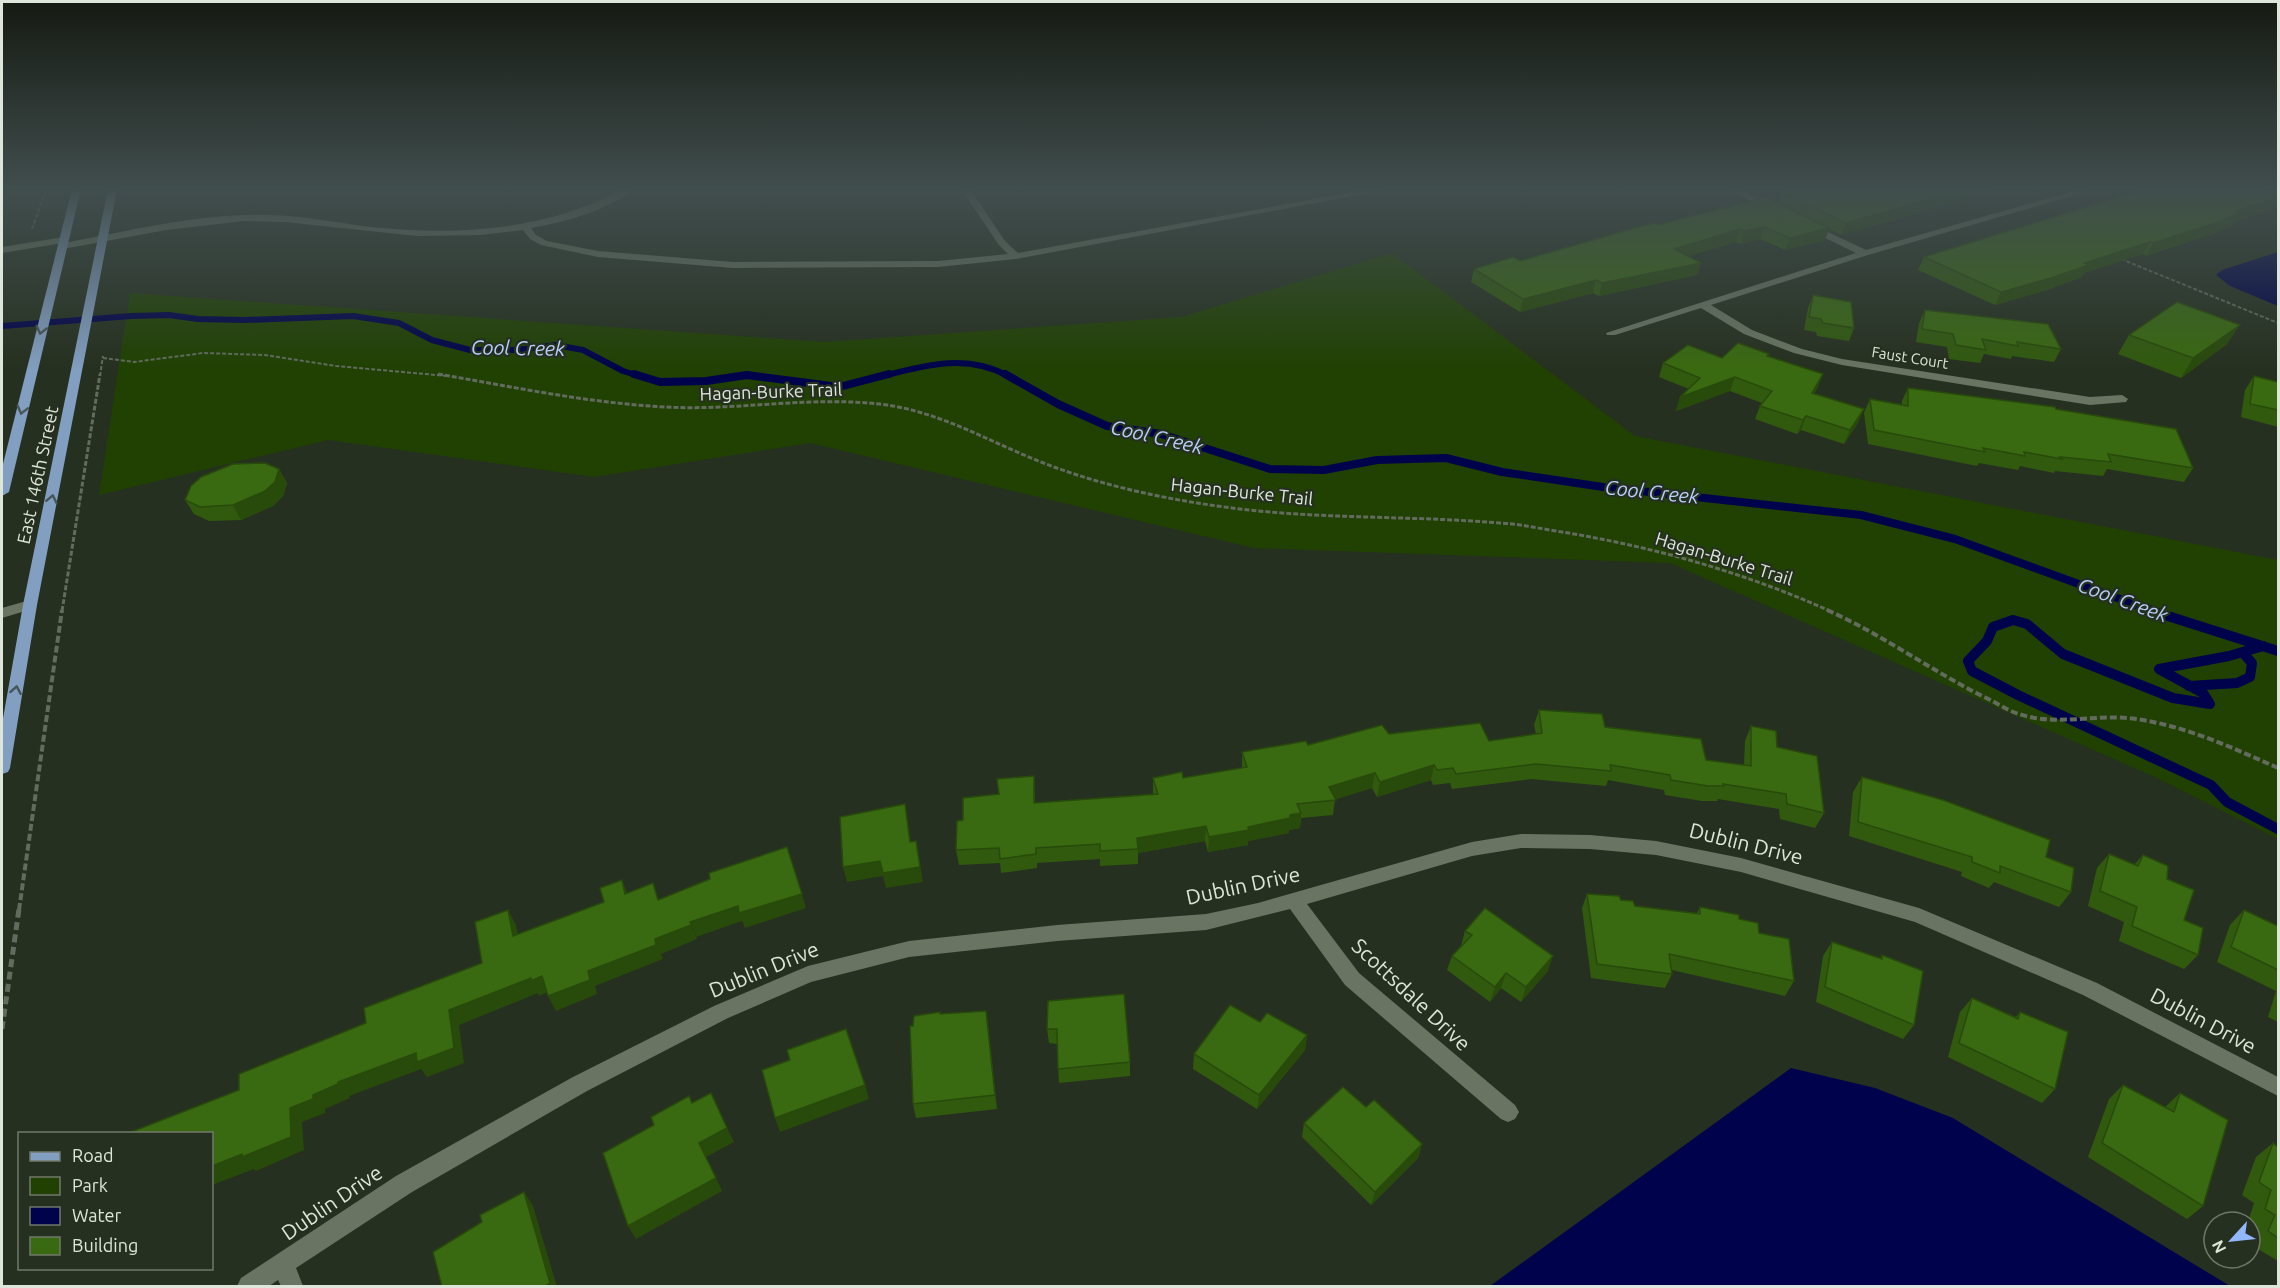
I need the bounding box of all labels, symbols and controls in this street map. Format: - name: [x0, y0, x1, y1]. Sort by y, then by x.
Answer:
- one-way arrow: [36, 325, 49, 335]
- water label: Cool Creek: [471, 335, 566, 360]
- street label: Faust Court: [1870, 343, 1950, 372]
- street label: Hagan-Burke Trail: [699, 379, 843, 403]
- street label: East 146th Street: [13, 404, 61, 546]
- one-way arrow: [16, 405, 29, 415]
- water label: Cool Creek: [1109, 415, 1206, 458]
- street label: Hagan-Burke Trail: [1170, 474, 1314, 508]
- water label: Cool Creek: [1604, 475, 1701, 508]
- one-way arrow: [44, 494, 57, 504]
- street label: Hagan-Burke Trail: [1653, 528, 1796, 589]
- water label: Cool Creek: [2075, 573, 2172, 627]
- one-way arrow: [9, 686, 22, 696]
- street label: Dublin Drive: [1687, 817, 1805, 869]
- street label: Dublin Drive: [1183, 861, 1302, 909]
- street label: Scottsdale Drive: [1347, 933, 1476, 1055]
- street label: Dublin Drive: [705, 936, 822, 1002]
- street label: Dublin Drive: [2147, 982, 2260, 1058]
- legend: [18, 1132, 213, 1270]
- text: Road: [72, 1145, 114, 1165]
- street label: Dublin Drive: [277, 1160, 386, 1245]
- text: Park: [72, 1175, 108, 1195]
- text: Water: [72, 1205, 122, 1225]
- north arrow: [2202, 1210, 2262, 1270]
- text: Building: [72, 1235, 138, 1255]
- text: N: [2208, 1237, 2229, 1256]

